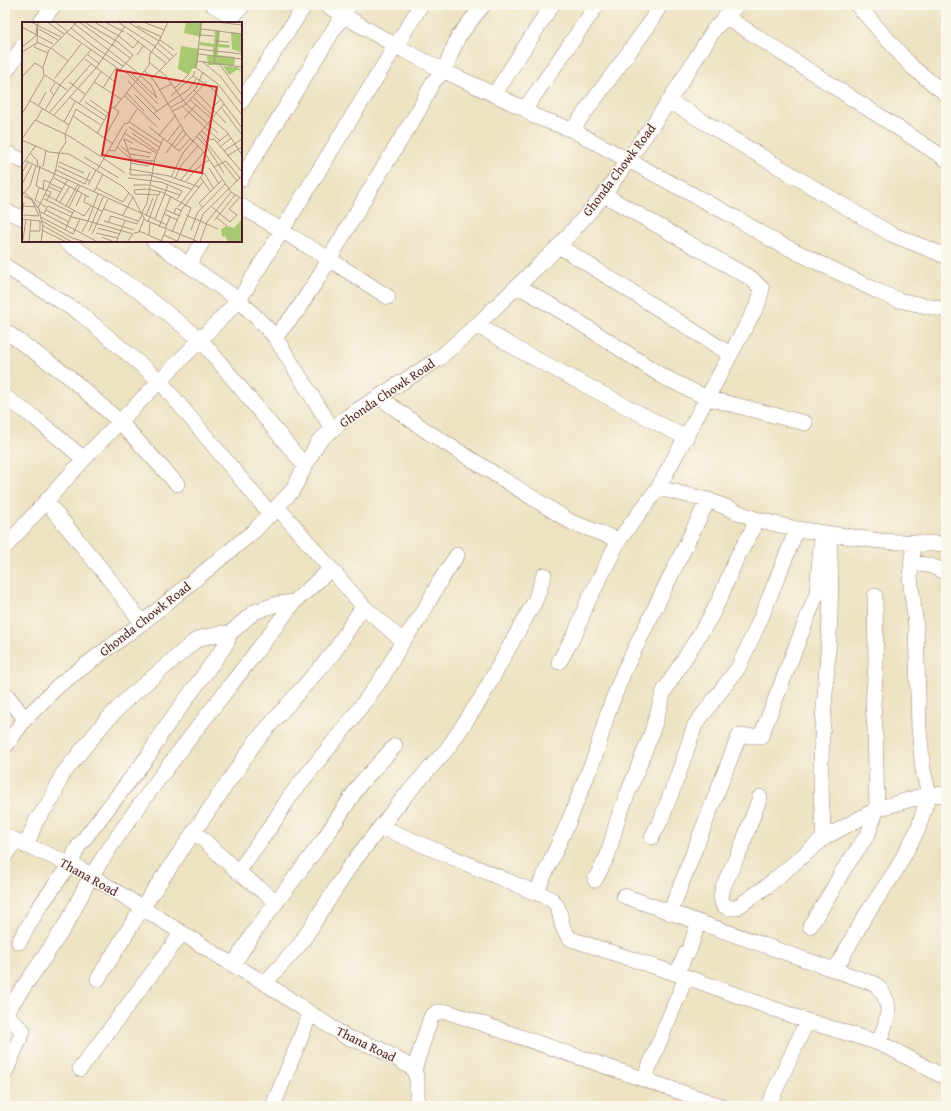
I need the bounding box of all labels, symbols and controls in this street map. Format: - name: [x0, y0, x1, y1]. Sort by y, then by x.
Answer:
- inset map: [22, 22, 242, 242]
- street label: Ghonda Chowk Road: [578, 120, 660, 220]
- street label: Ghonda Chowk Road: [335, 354, 439, 432]
- street label: Ghonda Chowk Road: [95, 577, 195, 661]
- street label: Thana Road: [56, 853, 122, 901]
- street label: Thana Road: [333, 1021, 399, 1067]

